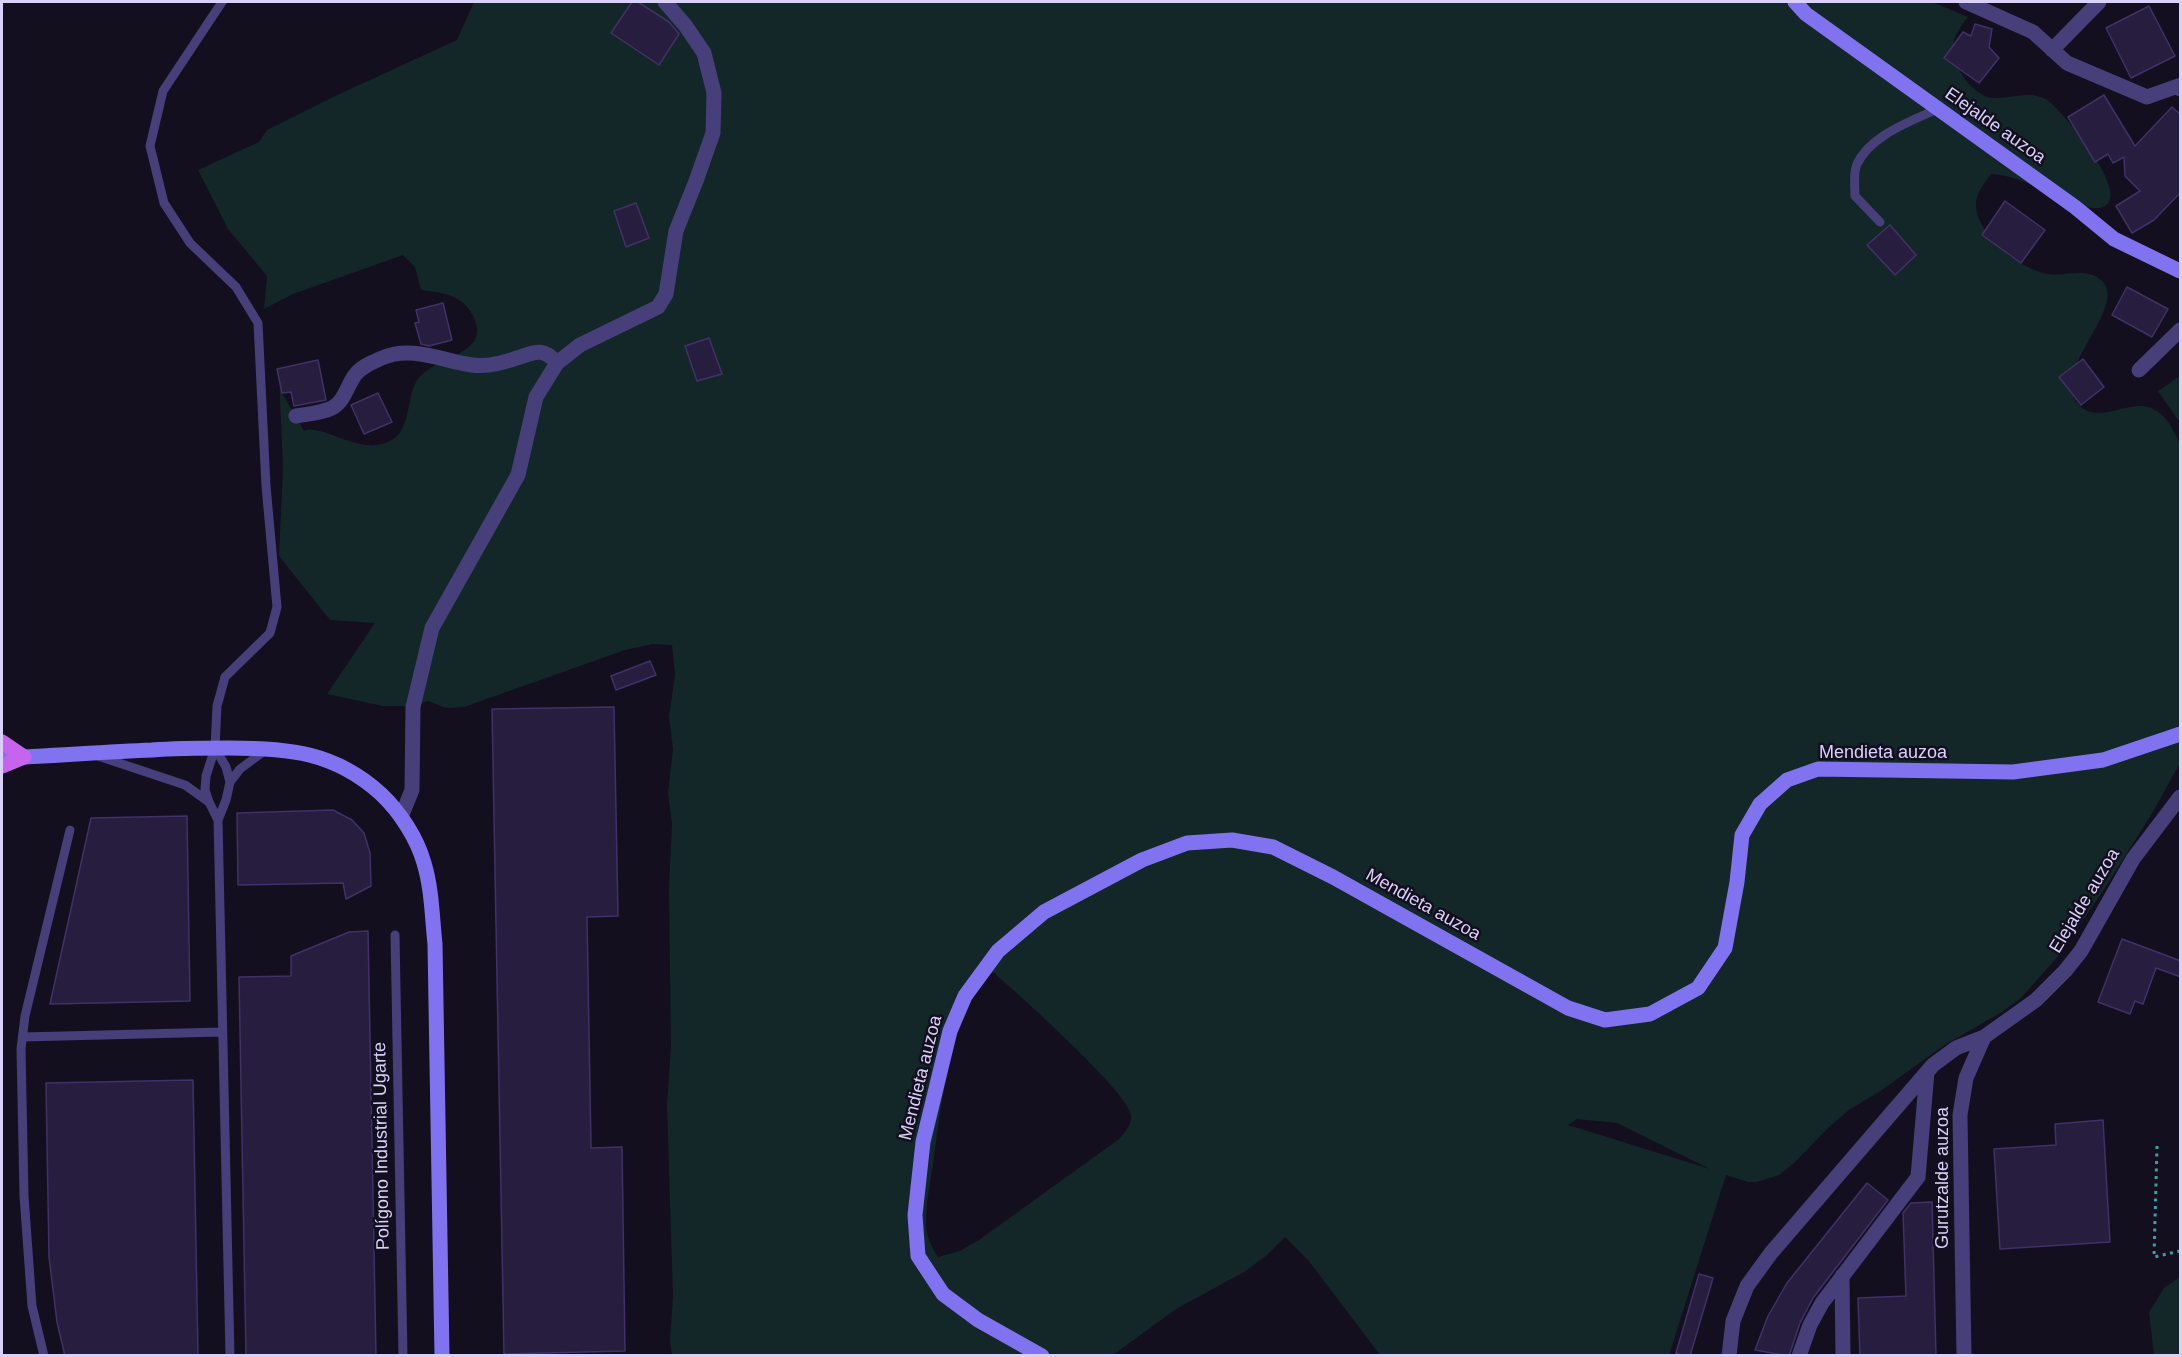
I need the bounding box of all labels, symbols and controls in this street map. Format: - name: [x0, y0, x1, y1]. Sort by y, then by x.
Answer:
- street label: Elejalde auzoa: [1940, 83, 2050, 169]
- street label: Mendieta auzoa: [1819, 742, 1947, 764]
- street label: Elejalde auzoa: [2045, 845, 2125, 957]
- street label: Mendieta auzoa: [1362, 865, 1484, 945]
- street label: Mendieta auzoa: [895, 1013, 947, 1143]
- street label: Polígono Industrial Ugarte: [369, 1042, 395, 1250]
- street label: Gurutzalde auzoa: [1932, 1107, 1954, 1249]

